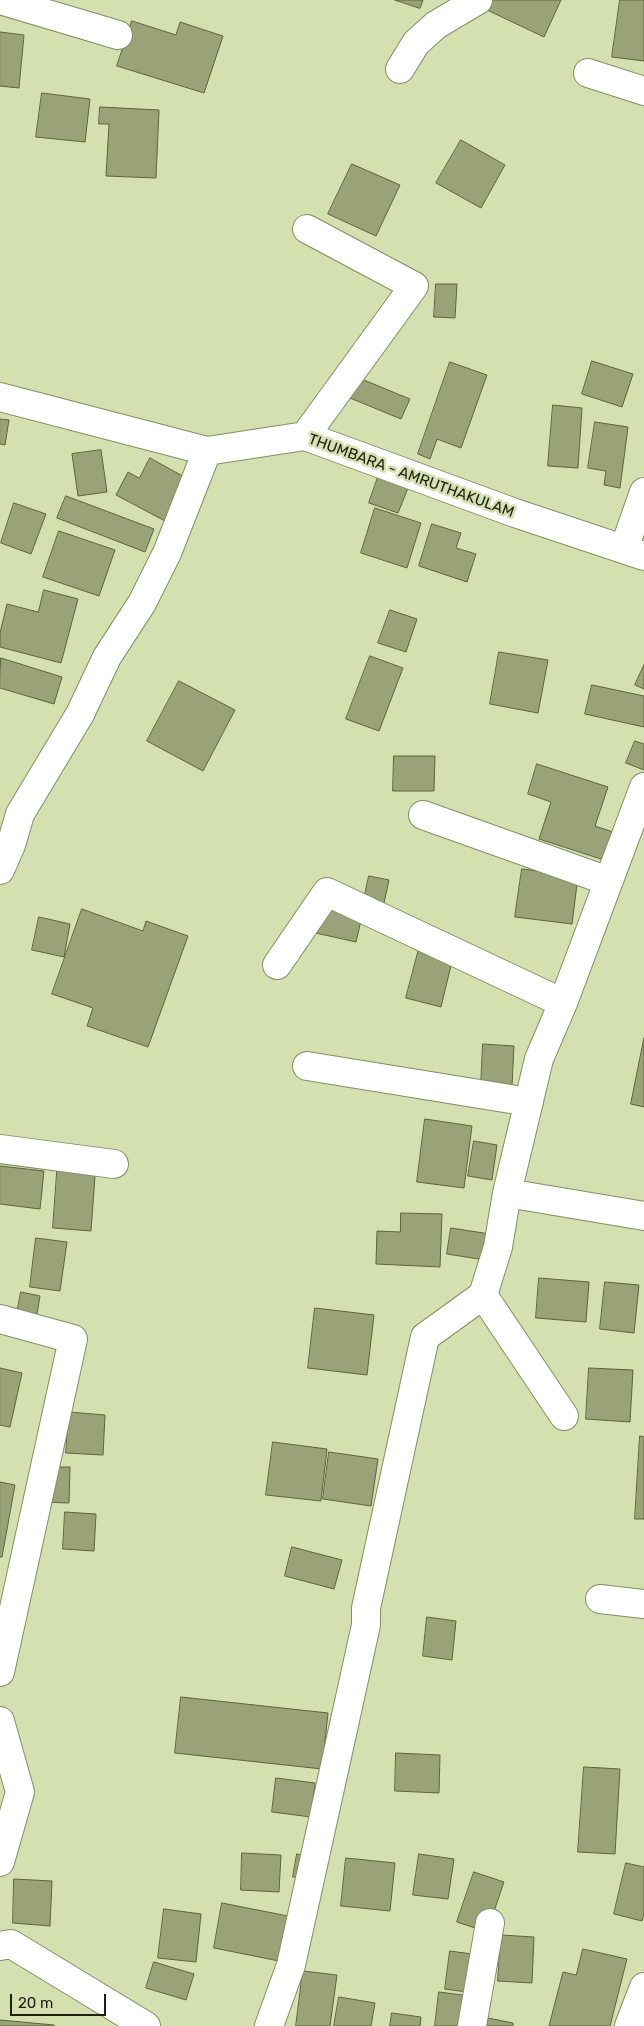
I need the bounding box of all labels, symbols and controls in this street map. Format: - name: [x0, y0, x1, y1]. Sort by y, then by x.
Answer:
- street label: THUMBARA - AMRUTHAKULAM: [306, 430, 516, 522]
- scale bar: [12, 1984, 109, 2016]
- text: 20 m: [18, 1994, 53, 2012]

